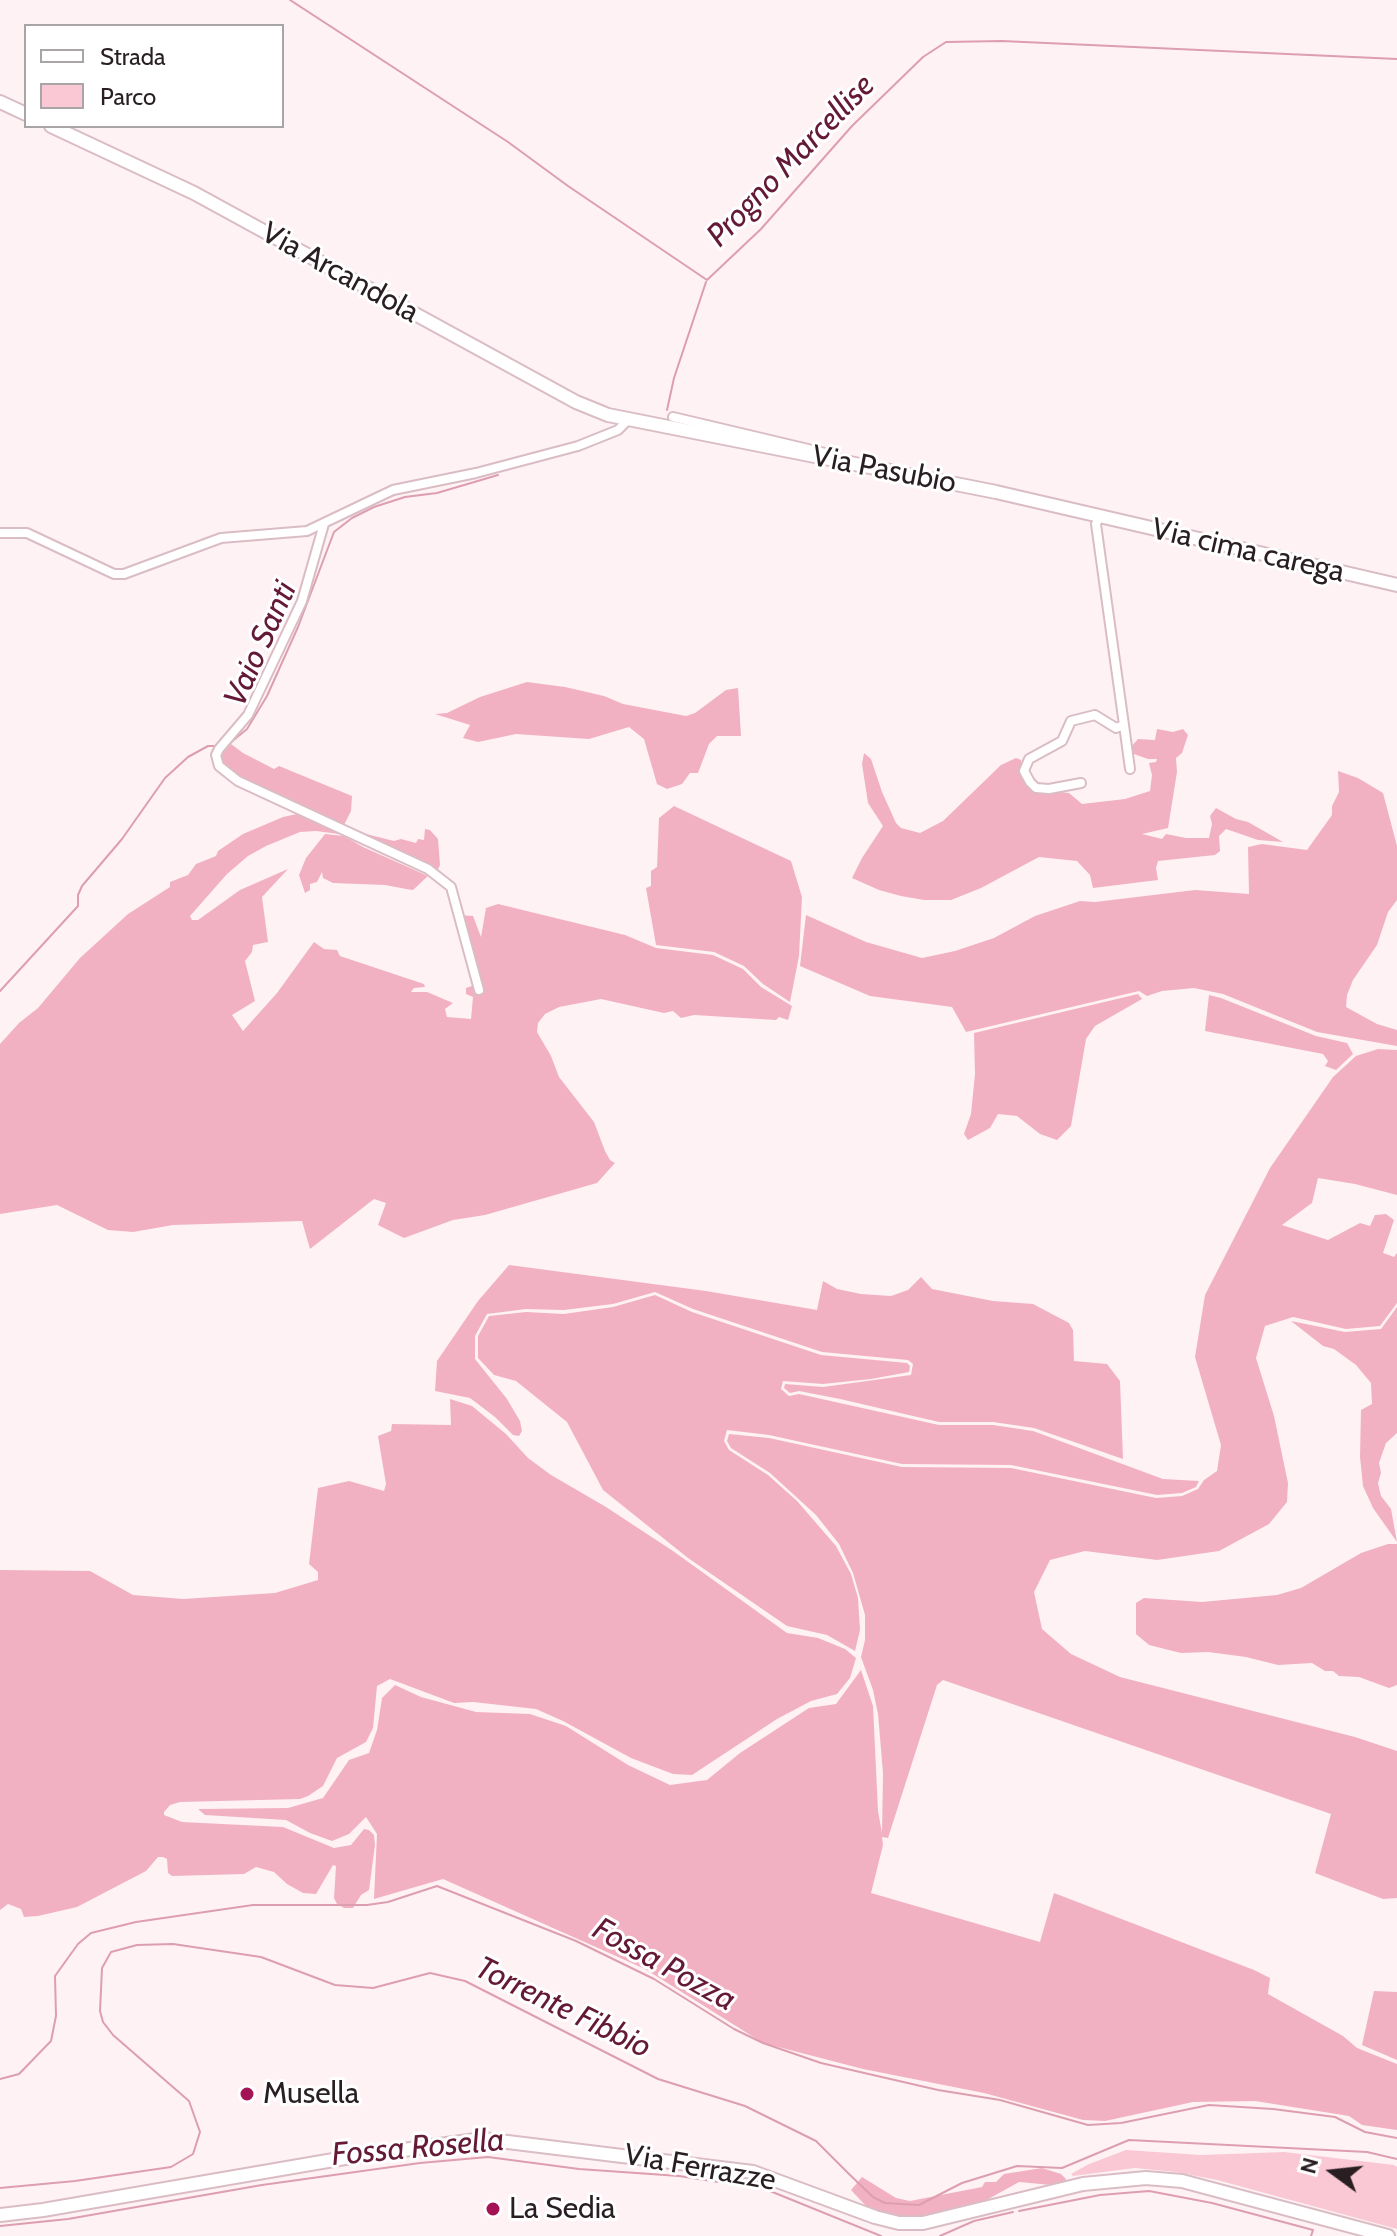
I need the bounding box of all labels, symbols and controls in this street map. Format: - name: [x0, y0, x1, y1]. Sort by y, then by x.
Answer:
- legend: [24, 24, 284, 128]
- text: Strada: [100, 42, 166, 71]
- water label: Progno Marcellise: [699, 67, 883, 255]
- text: Parco: [100, 82, 156, 111]
- street label: Via Arcandola: [255, 215, 425, 331]
- street label: Via Pasubio: [809, 438, 959, 502]
- street label: Via cima carega: [1148, 511, 1348, 591]
- water label: Vaio Santi: [217, 576, 305, 712]
- water label: Fossa Pozza: [586, 1910, 742, 2020]
- water label: Torrente Fibbio: [469, 1949, 657, 2067]
- place label: Musella: [263, 2076, 359, 2112]
- marker: Musella: [238, 2085, 256, 2103]
- water label: Fossa Rosella: [330, 2121, 506, 2175]
- north arrow: [1293, 2132, 1373, 2212]
- street label: Via Ferrazze: [621, 2137, 779, 2199]
- text: N: [1294, 2155, 1324, 2177]
- place label: La Sedia: [509, 2191, 615, 2227]
- marker: La Sedia: [484, 2200, 502, 2218]

